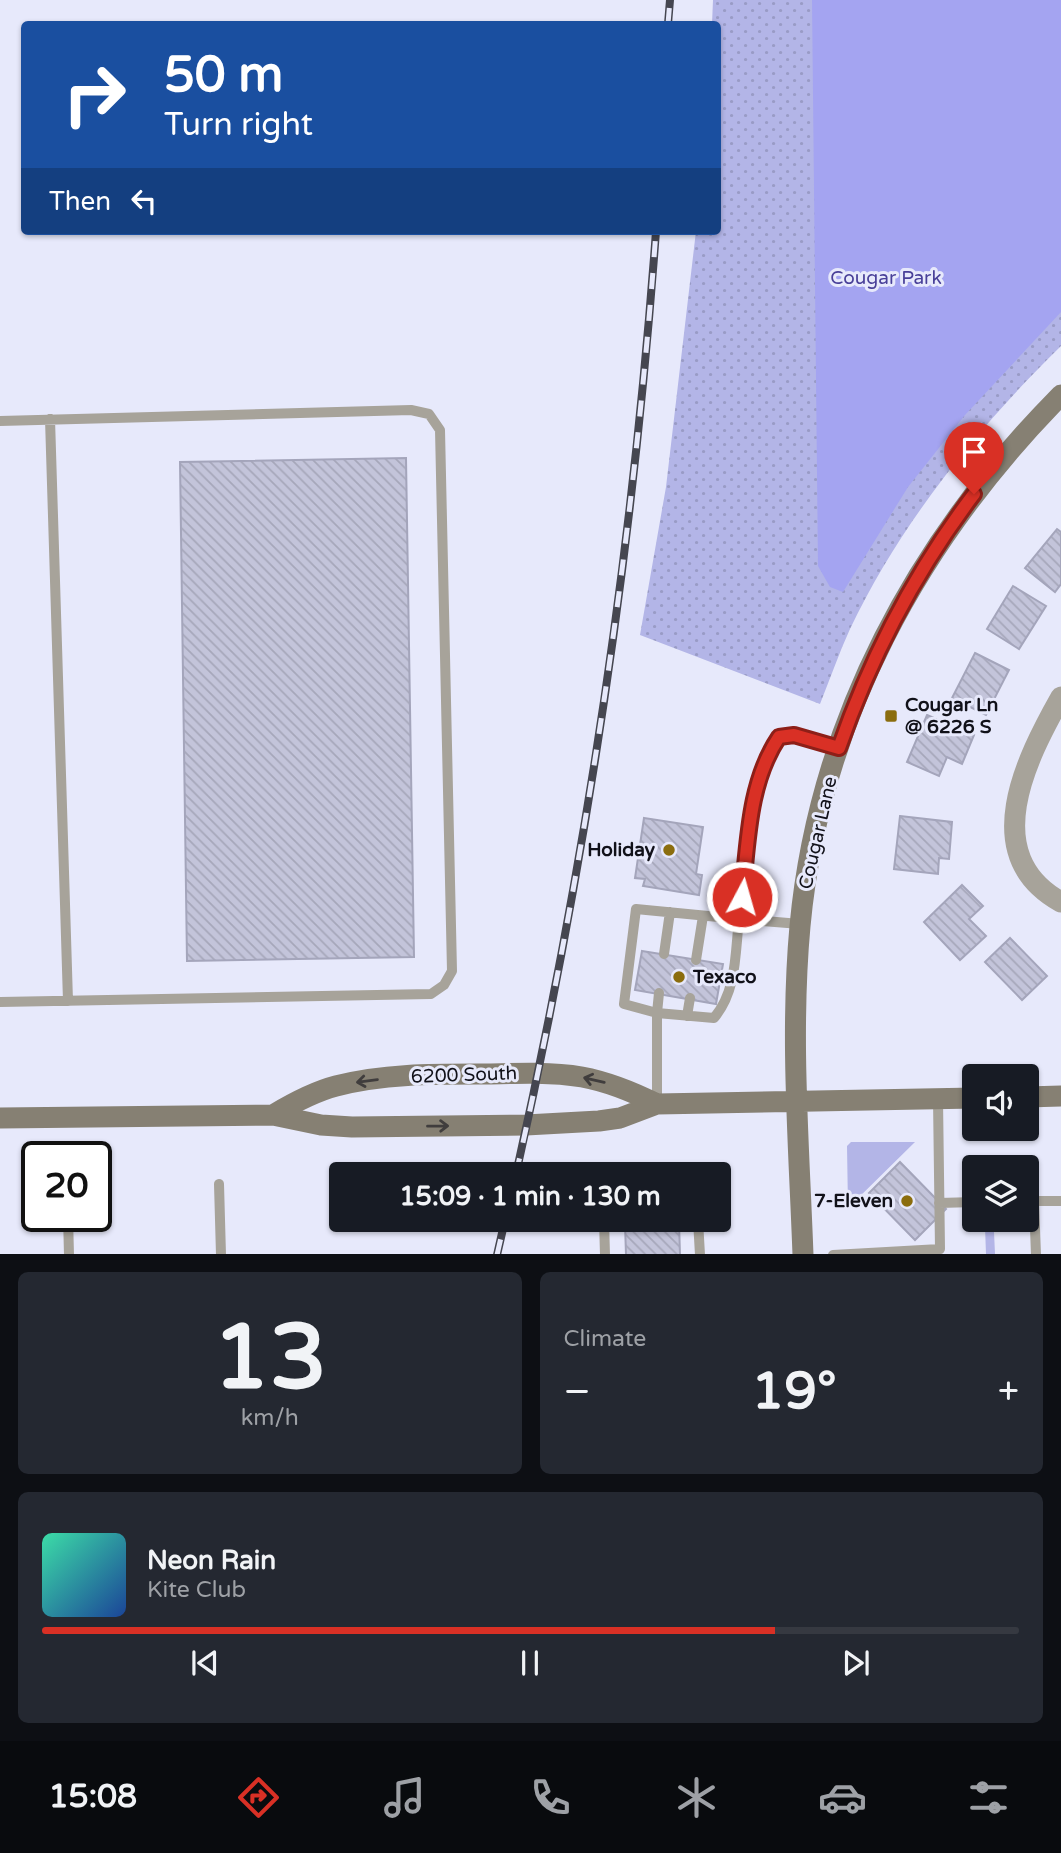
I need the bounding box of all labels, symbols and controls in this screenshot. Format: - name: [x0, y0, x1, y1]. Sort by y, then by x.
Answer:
- text: 50 m: [164, 46, 283, 105]
- icon: right: [49, 49, 140, 140]
- text: Turn right: [164, 106, 313, 144]
- icon: left: [125, 182, 163, 220]
- text: Then: [49, 186, 111, 217]
- park label: Cougar Park: [830, 267, 942, 289]
- pin: [944, 422, 1004, 494]
- icon: arrive: [955, 433, 993, 471]
- place label: Cougar Ln @ 6226 S: [905, 694, 998, 738]
- marker: Cougar Ln @ 6226 S: [883, 708, 899, 724]
- street label: Cougar Lane: [794, 775, 842, 891]
- place label: Holiday: [587, 839, 656, 862]
- marker: Holiday: [661, 842, 677, 858]
- position arrow: [705, 860, 779, 934]
- place label: Texaco: [692, 966, 757, 988]
- marker: Texaco: [671, 969, 687, 985]
- street label: 6200 South: [410, 1062, 518, 1088]
- map controls: [962, 1064, 1039, 1232]
- button: sound: [962, 1064, 1039, 1141]
- one-way arrow: [583, 1073, 606, 1086]
- one-way arrow: [357, 1075, 379, 1088]
- one-way arrow: [426, 1120, 449, 1133]
- speed limit sign: 20: [21, 1141, 112, 1232]
- button: layers: [962, 1155, 1039, 1232]
- text: 15:09 · 1 min · 130 m: [399, 1181, 661, 1212]
- place label: 7-Eleven: [814, 1190, 893, 1212]
- marker: 7-Eleven: [899, 1193, 915, 1209]
- text: 13: [213, 1303, 327, 1413]
- text: Climate: [564, 1325, 646, 1353]
- text: 19°: [752, 1360, 837, 1423]
- text: −: [564, 1369, 591, 1415]
- text: +: [998, 1369, 1019, 1415]
- text: km/h: [241, 1404, 299, 1432]
- text: Neon Rain: [147, 1545, 276, 1576]
- text: Kite Club: [147, 1576, 246, 1604]
- icon: previous: [186, 1644, 224, 1682]
- icon: pause: [511, 1644, 549, 1682]
- icon: next: [837, 1644, 875, 1682]
- icon: directions: [234, 1773, 283, 1822]
- icon: music: [380, 1773, 429, 1822]
- icon: phone: [526, 1773, 575, 1822]
- icon: climate: [672, 1773, 721, 1822]
- icon: car: [818, 1773, 867, 1822]
- icon: filters: [964, 1773, 1013, 1822]
- text: 15:08: [48, 1778, 137, 1816]

